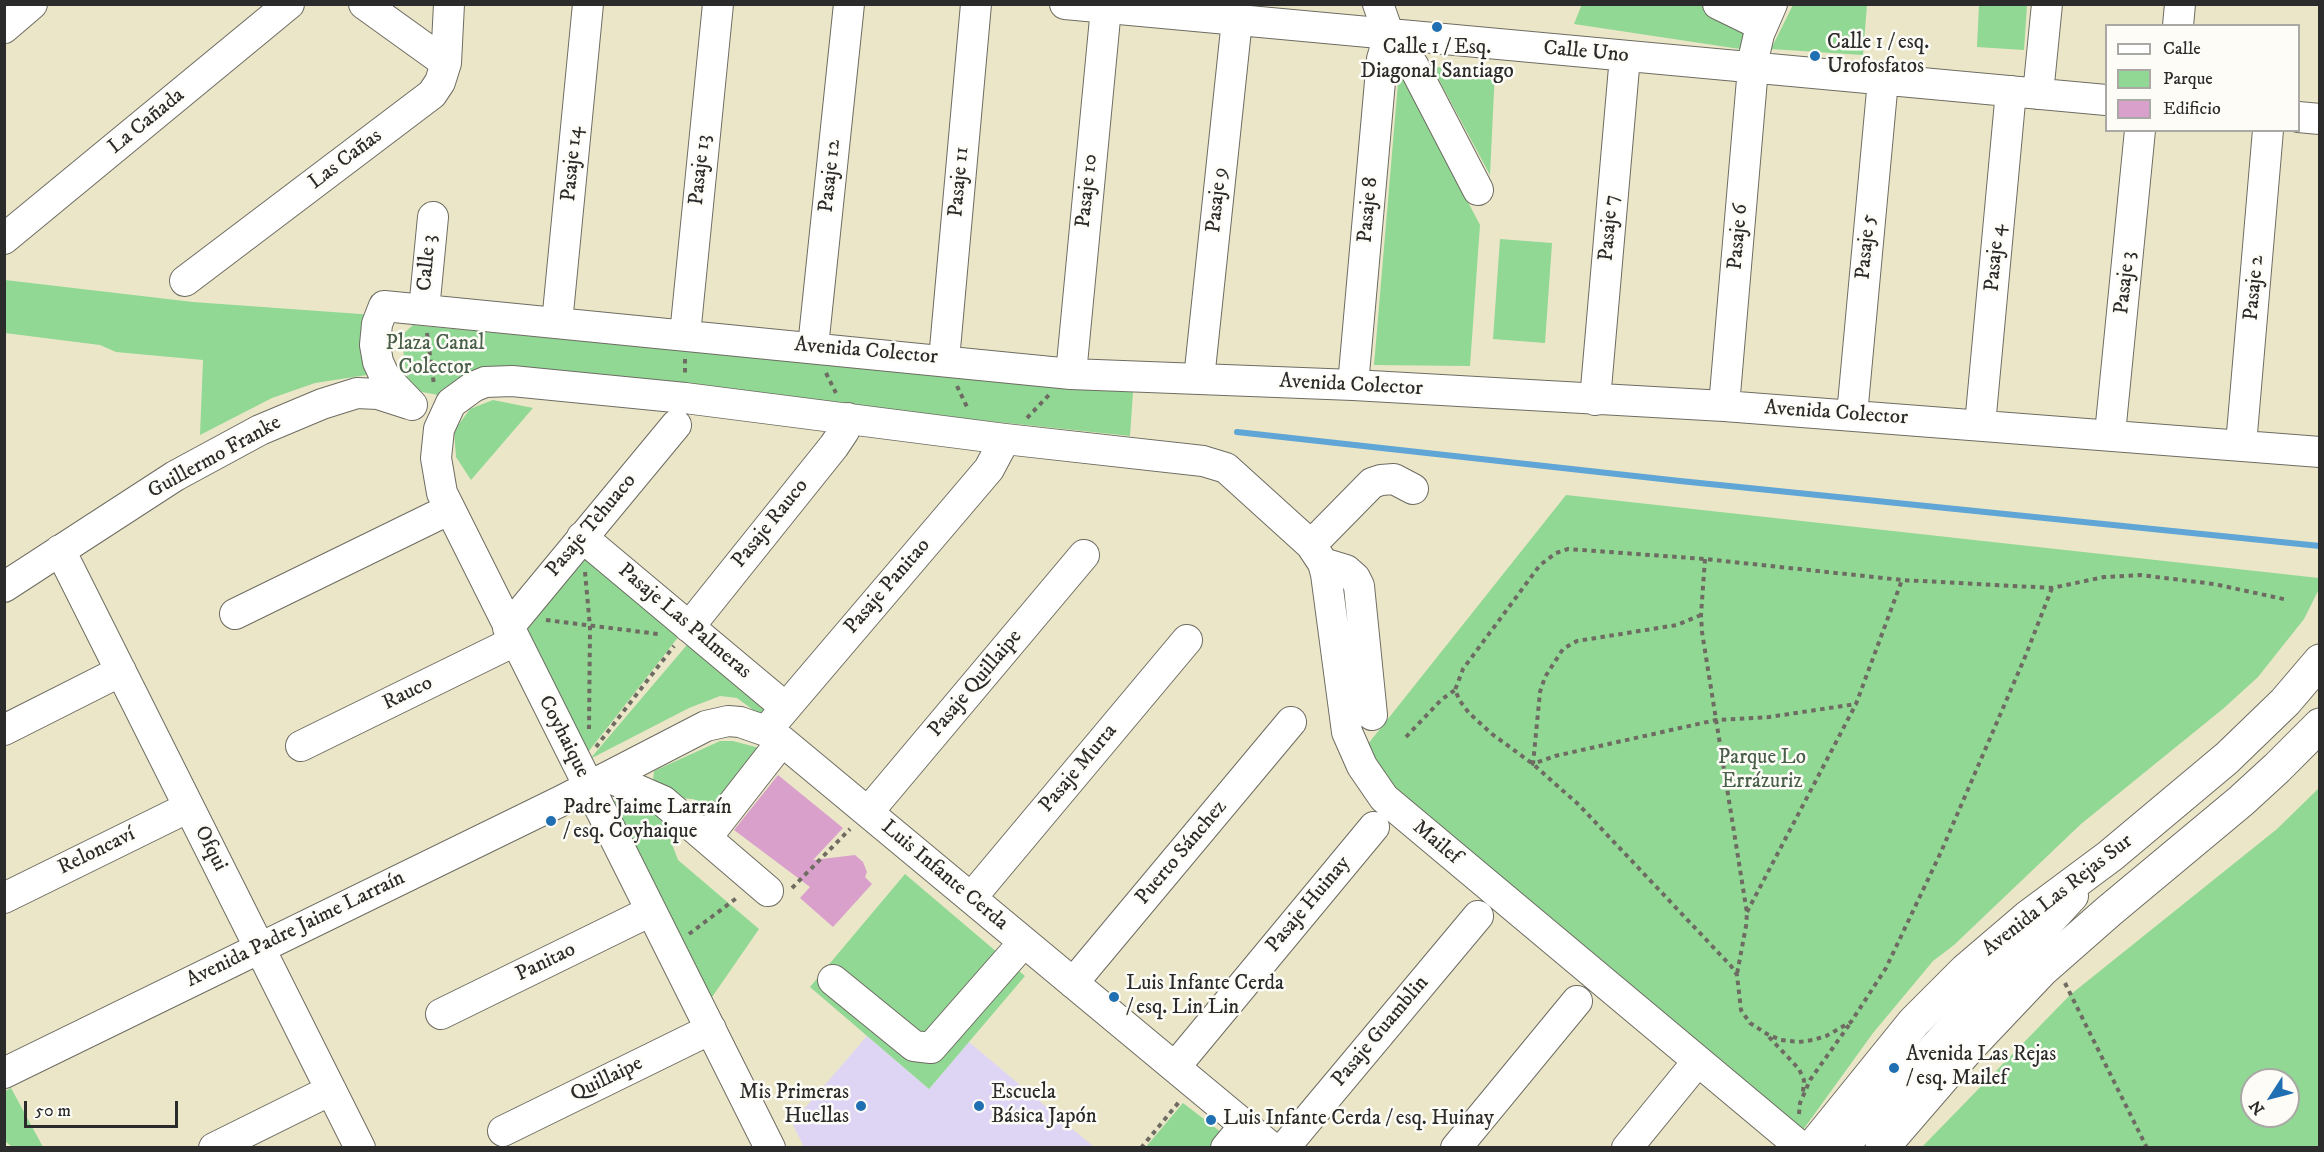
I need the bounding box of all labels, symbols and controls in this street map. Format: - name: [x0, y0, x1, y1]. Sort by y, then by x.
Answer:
- marker: Calle 1 / Esq. Diagonal Santiago: [1430, 20, 1444, 34]
- legend: [2105, 24, 2300, 132]
- place label: Calle 1 / esq. Urofosfatos: [1827, 31, 1929, 81]
- place label: Calle 1 / Esq. Diagonal Santiago: [1360, 36, 1514, 86]
- street label: Calle Uno: [1542, 37, 1630, 69]
- text: Calle: [2163, 38, 2201, 60]
- marker: Calle 1 / esq. Urofosfatos: [1808, 49, 1822, 63]
- text: Parque: [2163, 68, 2213, 90]
- street label: La Cañada: [104, 84, 190, 160]
- text: Edificio: [2163, 98, 2221, 120]
- street label: Las Cañas: [304, 124, 388, 196]
- street label: Pasaje 14: [557, 125, 589, 203]
- street label: Pasaje 13: [685, 133, 717, 207]
- street label: Pasaje 12: [815, 138, 847, 214]
- street label: Pasaje 11: [944, 146, 976, 218]
- street label: Pasaje 10: [1072, 153, 1104, 229]
- street label: Pasaje 9: [1202, 166, 1234, 234]
- street label: Pasaje 8: [1354, 176, 1384, 244]
- street label: Pasaje 7: [1595, 194, 1625, 262]
- street label: Pasaje 6: [1724, 203, 1754, 271]
- street label: Pasaje 5: [1852, 213, 1882, 281]
- street label: Pasaje 4: [1981, 223, 2011, 293]
- street label: Calle 3: [413, 234, 443, 292]
- street label: Pasaje 3: [2110, 250, 2142, 316]
- street label: Pasaje 2: [2240, 254, 2270, 322]
- park label: Plaza Canal Colector: [386, 332, 484, 382]
- street label: Avenida Colector: [793, 333, 939, 371]
- street label: Avenida Colector: [1278, 370, 1424, 402]
- street label: Avenida Colector: [1763, 396, 1909, 432]
- street label: Guillermo Franke: [144, 411, 286, 505]
- street label: Pasaje Tehuaco: [542, 469, 642, 583]
- street label: Pasaje Rauco: [727, 474, 815, 574]
- street label: Pasaje Panitao: [840, 534, 936, 640]
- street label: Pasaje Las Palmeras: [612, 559, 756, 685]
- street label: Pasaje Quillaipe: [924, 625, 1028, 743]
- street label: Rauco: [379, 671, 437, 717]
- street label: Coyhaique: [532, 692, 594, 782]
- street label: Pasaje Murta: [1035, 720, 1123, 818]
- park label: Parque Lo Errázuriz: [1718, 746, 1806, 796]
- place label: Padre Jaime Larraín / esq. Coyhaique: [563, 796, 732, 846]
- street label: Puerto Sánchez: [1131, 796, 1233, 910]
- marker: Padre Jaime Larraín / esq. Coyhaique: [544, 814, 558, 828]
- street label: Luis Infante Cerda: [875, 816, 1013, 936]
- street label: Mailef: [1407, 816, 1465, 870]
- street label: Ofqui: [188, 822, 232, 876]
- street label: Reloncaví: [54, 823, 140, 881]
- street label: Avenida Las Rejas Sur: [1978, 830, 2138, 962]
- street label: Pasaje Huinay: [1261, 852, 1357, 958]
- street label: Avenida Padre Jaime Larraín: [183, 866, 409, 994]
- street label: Panitao: [512, 938, 580, 988]
- street label: Pasaje Guamblin: [1327, 971, 1435, 1093]
- place label: Luis Infante Cerda / esq. Lin Lin: [1126, 972, 1284, 1022]
- marker: Luis Infante Cerda / esq. Lin Lin: [1107, 990, 1121, 1004]
- place label: Avenida Las Rejas / esq. Mailef: [1906, 1043, 2056, 1093]
- street label: Quillaipe: [567, 1052, 647, 1108]
- marker: Avenida Las Rejas / esq. Mailef: [1887, 1061, 1901, 1075]
- north arrow: [2240, 1068, 2300, 1128]
- place label: Mis Primeras Huellas: [739, 1081, 849, 1131]
- place label: Escuela Básica Japón: [991, 1081, 1097, 1131]
- scale bar: [27, 1089, 182, 1127]
- text: N: [2245, 1096, 2269, 1119]
- marker: Mis Primeras Huellas: [854, 1099, 868, 1113]
- marker: Escuela Básica Japón: [972, 1099, 986, 1113]
- text: 50 m: [35, 1100, 71, 1122]
- place label: Luis Infante Cerda / esq. Huinay: [1223, 1107, 1494, 1133]
- marker: Luis Infante Cerda / esq. Huinay: [1204, 1113, 1218, 1127]

